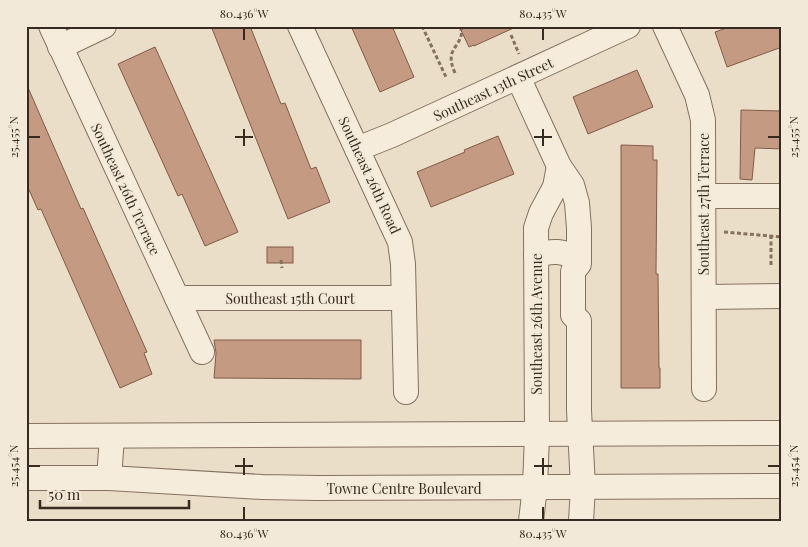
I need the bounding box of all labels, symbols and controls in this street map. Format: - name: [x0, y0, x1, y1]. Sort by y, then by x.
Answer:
- text: 80.436°W: [220, 5, 268, 21]
- text: 80.435°W: [519, 5, 567, 21]
- street label: Southeast 13th Street: [430, 52, 557, 125]
- street label: Southeast 26th Road: [334, 113, 406, 237]
- text: 25.455°N: [5, 115, 21, 158]
- text: 25.455°N: [785, 115, 801, 158]
- street label: Southeast 26th Terrace: [87, 120, 165, 258]
- street label: Southeast 27th Terrace: [694, 133, 713, 275]
- street label: Southeast 26th Avenue: [527, 253, 546, 395]
- street label: Southeast 15th Court: [225, 289, 356, 308]
- text: 25.454°N: [5, 444, 21, 487]
- text: 25.454°N: [785, 444, 801, 487]
- scale bar: [40, 477, 189, 509]
- street label: Towne Centre Boulevard: [326, 479, 482, 498]
- text: 50 m: [48, 484, 81, 504]
- text: 80.436°W: [220, 525, 268, 541]
- text: 80.435°W: [519, 525, 567, 541]

